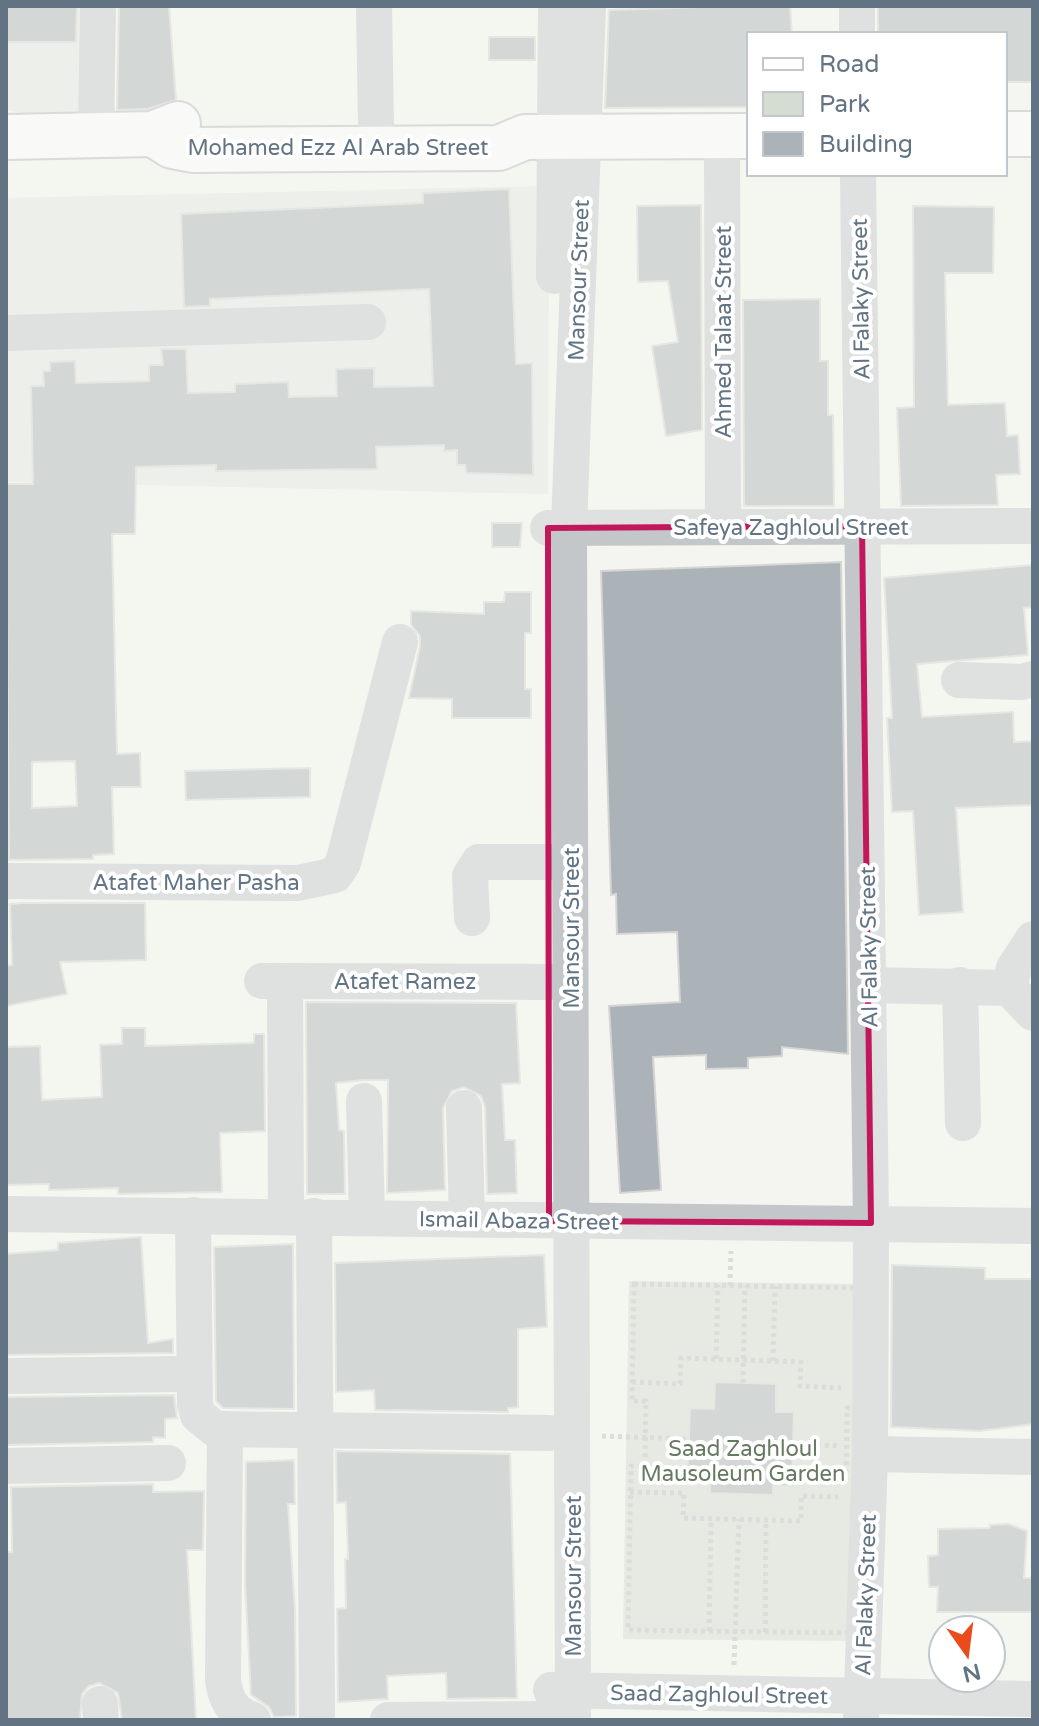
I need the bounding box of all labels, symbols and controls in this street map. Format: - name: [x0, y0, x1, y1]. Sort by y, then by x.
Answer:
- legend: [747, 32, 1007, 176]
- text: Road: [819, 50, 879, 79]
- text: Park: [819, 90, 870, 119]
- text: Building: [819, 130, 913, 159]
- street label: Mohamed Ezz Al Arab Street: [187, 135, 489, 161]
- street label: Mansour Street: [563, 199, 595, 361]
- street label: Al Falaky Street: [847, 218, 875, 380]
- street label: Ahmed Talaat Street: [711, 226, 737, 438]
- street label: Safeya Zaghloul Street: [673, 515, 909, 541]
- street label: Mansour Street: [559, 847, 585, 1009]
- street label: Al Falaky Street: [855, 866, 883, 1028]
- street label: Atafet Maher Pasha: [92, 870, 300, 896]
- street label: Atafet Ramez: [334, 969, 476, 995]
- street label: Ismail Abaza Street: [419, 1206, 619, 1236]
- park label: Saad Zaghloul Mausoleum Garden: [641, 1436, 845, 1487]
- street label: Mansour Street: [561, 1495, 587, 1657]
- street label: Al Falaky Street: [850, 1514, 882, 1676]
- north arrow: [927, 1614, 1007, 1694]
- text: N: [960, 1658, 983, 1687]
- street label: Saad Zaghloul Street: [610, 1680, 828, 1710]

